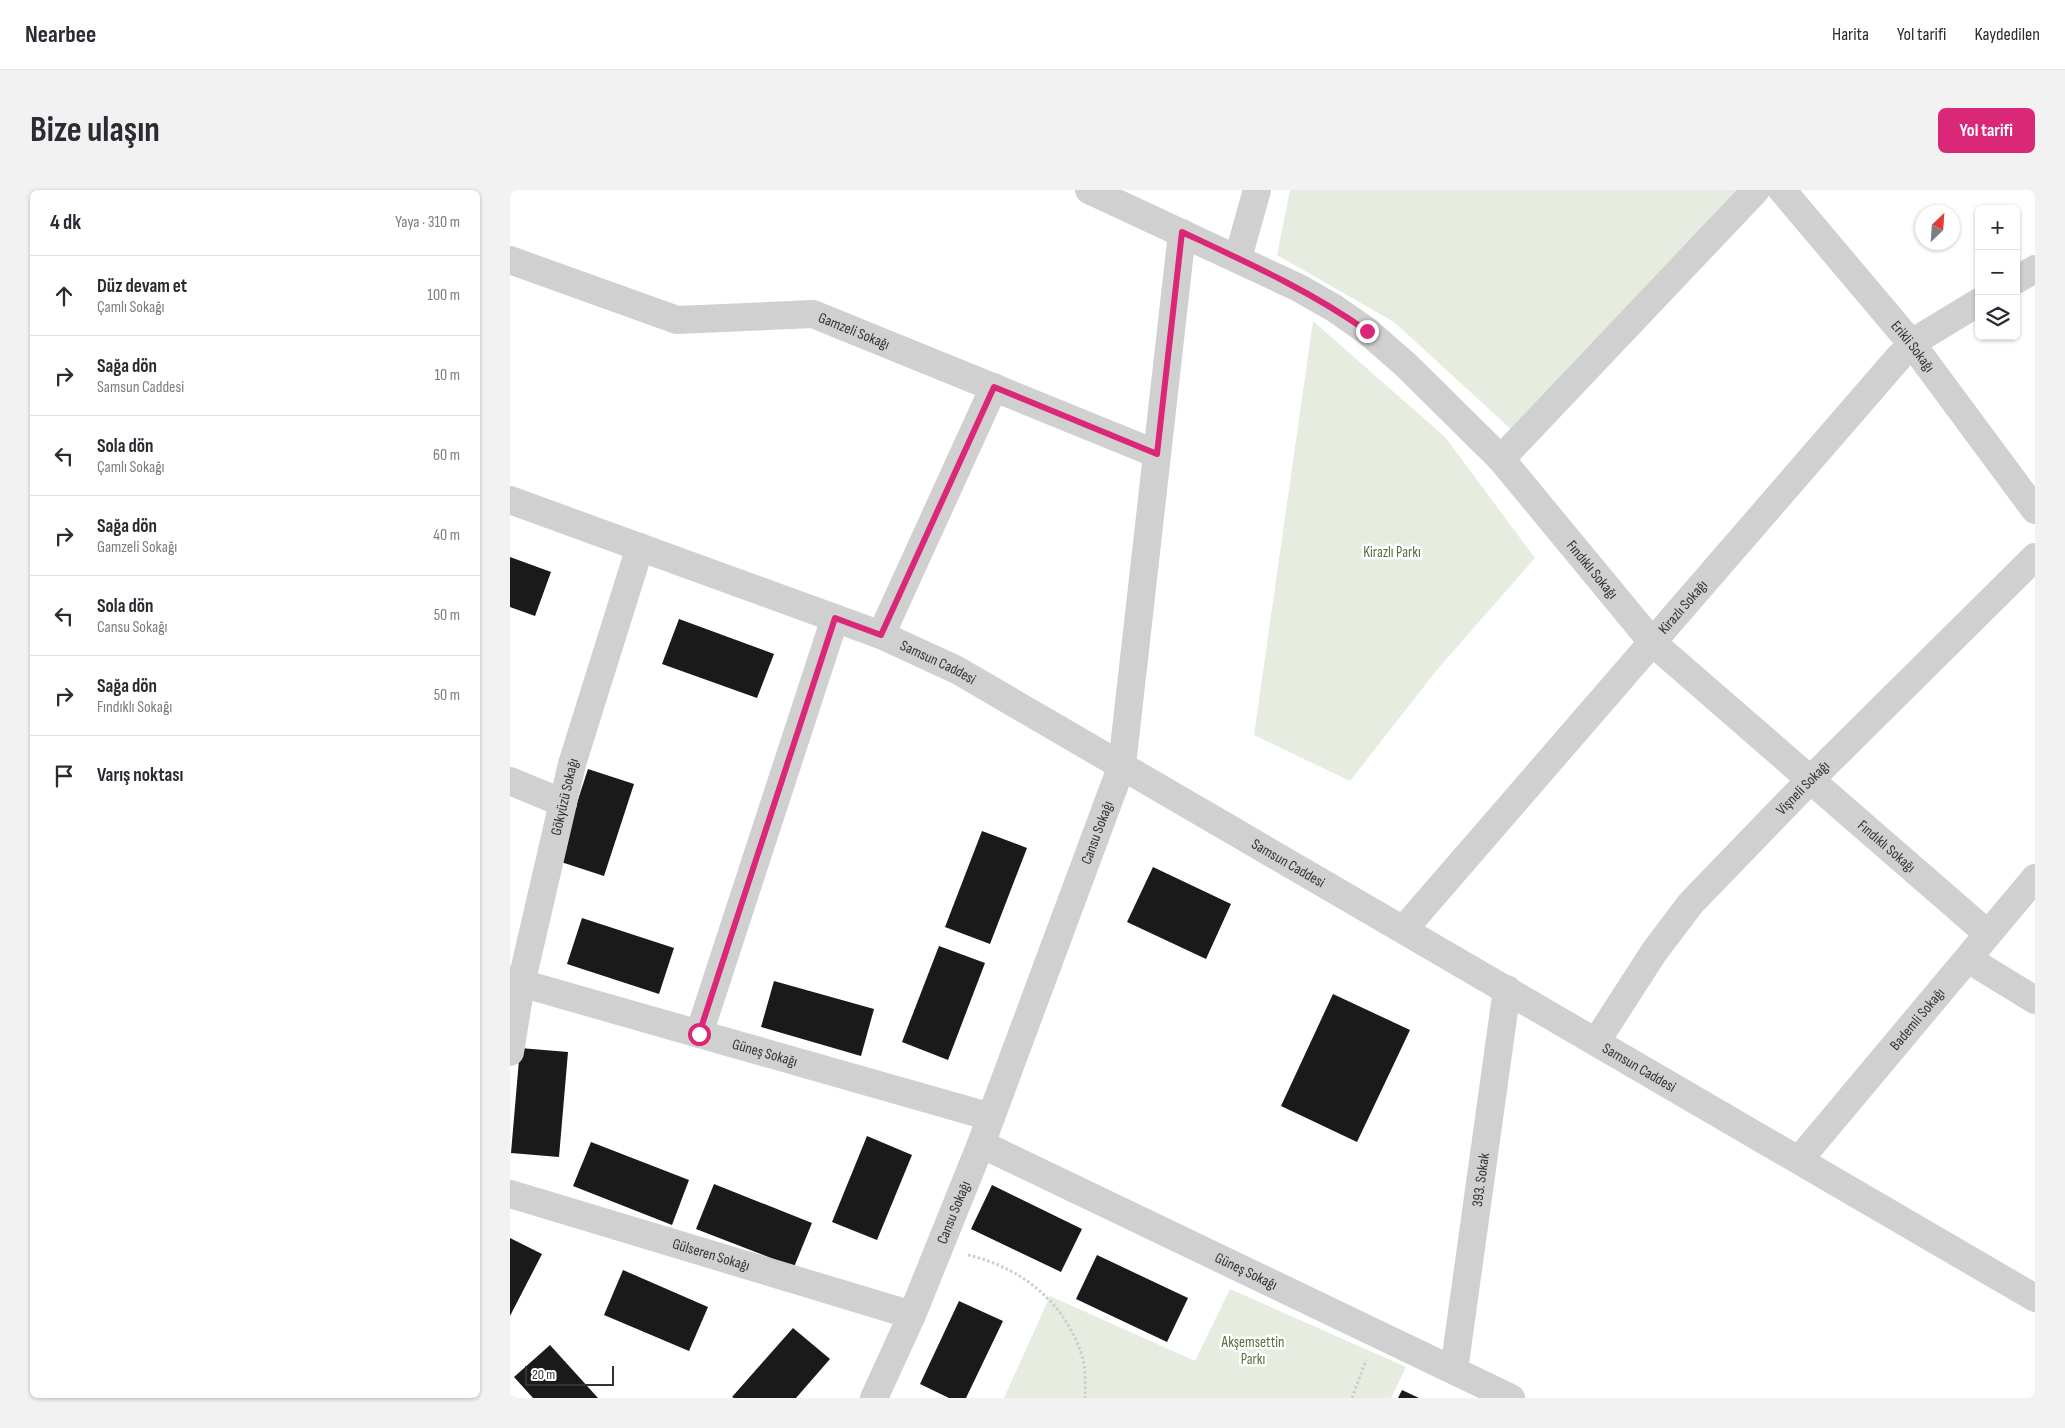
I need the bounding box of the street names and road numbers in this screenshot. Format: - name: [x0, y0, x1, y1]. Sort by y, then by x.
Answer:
- street label: Gamzeli Sokağı: [815, 308, 892, 354]
- street label: Erikli Sokağı: [1887, 317, 1939, 376]
- street label: Fındıklı Sokağı: [1562, 537, 1622, 603]
- street label: Kirazlı Sokağı: [1654, 576, 1712, 638]
- street label: Samsun Caddesi: [897, 636, 979, 689]
- street label: Gökyüzü Sokağı: [547, 756, 583, 837]
- street label: Vişneli Sokağı: [1772, 757, 1834, 819]
- street label: Cansu Sokağı: [1077, 798, 1118, 867]
- street label: Fındıklı Sokağı: [1854, 816, 1919, 877]
- street label: Samsun Caddesi: [1248, 835, 1328, 892]
- street label: Bademli Sokağı: [1886, 984, 1949, 1054]
- street label: Güneş Sokağı: [730, 1035, 800, 1071]
- street label: Samsun Caddesi: [1599, 1039, 1679, 1097]
- street label: 393. Sokak: [1468, 1151, 1494, 1208]
- street label: Cansu Sokağı: [933, 1178, 975, 1247]
- street label: Gülseren Sokağı: [670, 1234, 752, 1276]
- street label: Güneş Sokağı: [1212, 1248, 1280, 1295]

